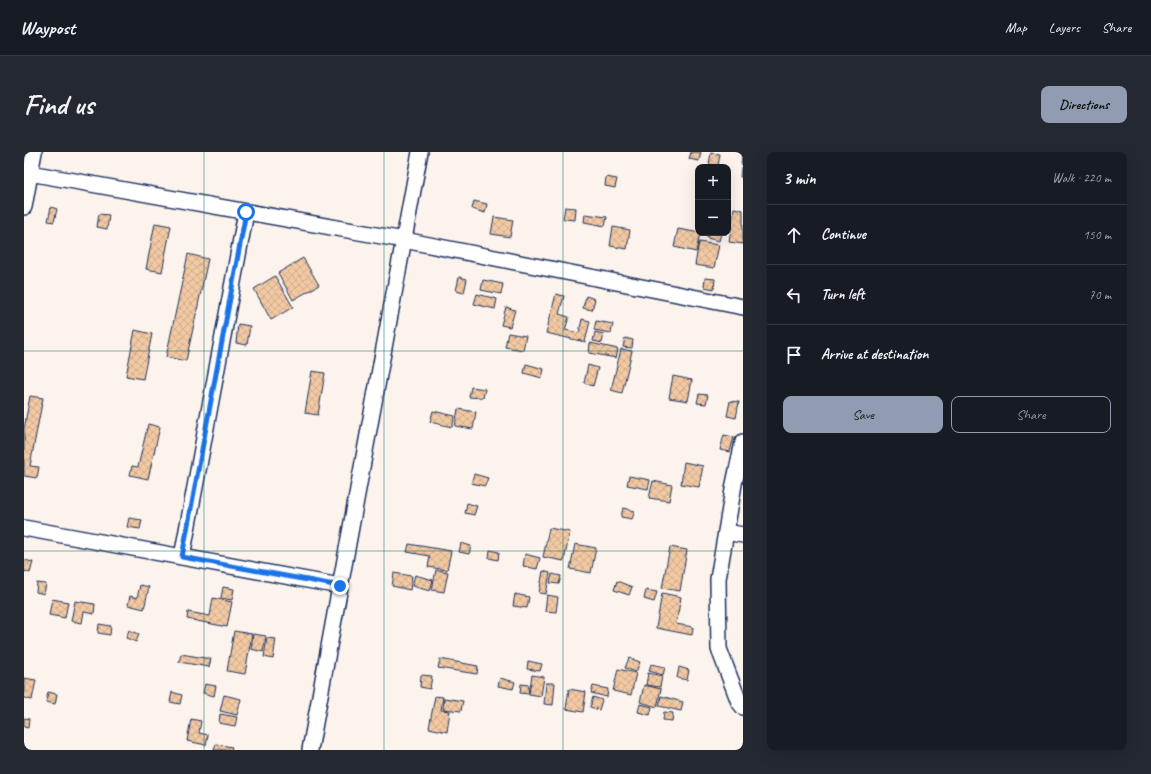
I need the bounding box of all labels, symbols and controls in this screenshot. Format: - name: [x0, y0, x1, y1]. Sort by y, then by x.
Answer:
- text: Waypost: [20, 16, 75, 40]
- text: Map: [1005, 19, 1027, 36]
- text: Layers: [1049, 19, 1080, 36]
- text: Share: [1102, 19, 1131, 36]
- button: Directions: [1041, 86, 1127, 123]
- text: Find us: [24, 87, 94, 122]
- map controls: [695, 164, 731, 236]
- button: +: [695, 164, 731, 200]
- text: 3 min: [783, 168, 816, 189]
- text: Walk · 220 m: [1052, 170, 1111, 186]
- button: −: [695, 200, 731, 236]
- route start: [237, 203, 255, 221]
- icon: ahead: [783, 224, 805, 246]
- text: Continue: [821, 225, 866, 244]
- text: 150 m: [1083, 227, 1111, 243]
- icon: left: [783, 284, 805, 306]
- text: Turn left: [821, 285, 864, 304]
- text: 70 m: [1089, 287, 1111, 303]
- icon: arrive: [783, 344, 805, 366]
- text: Arrive at destination: [821, 345, 928, 364]
- button: Save: [783, 396, 943, 433]
- button: Share: [951, 396, 1111, 433]
- route end: [331, 577, 349, 595]

